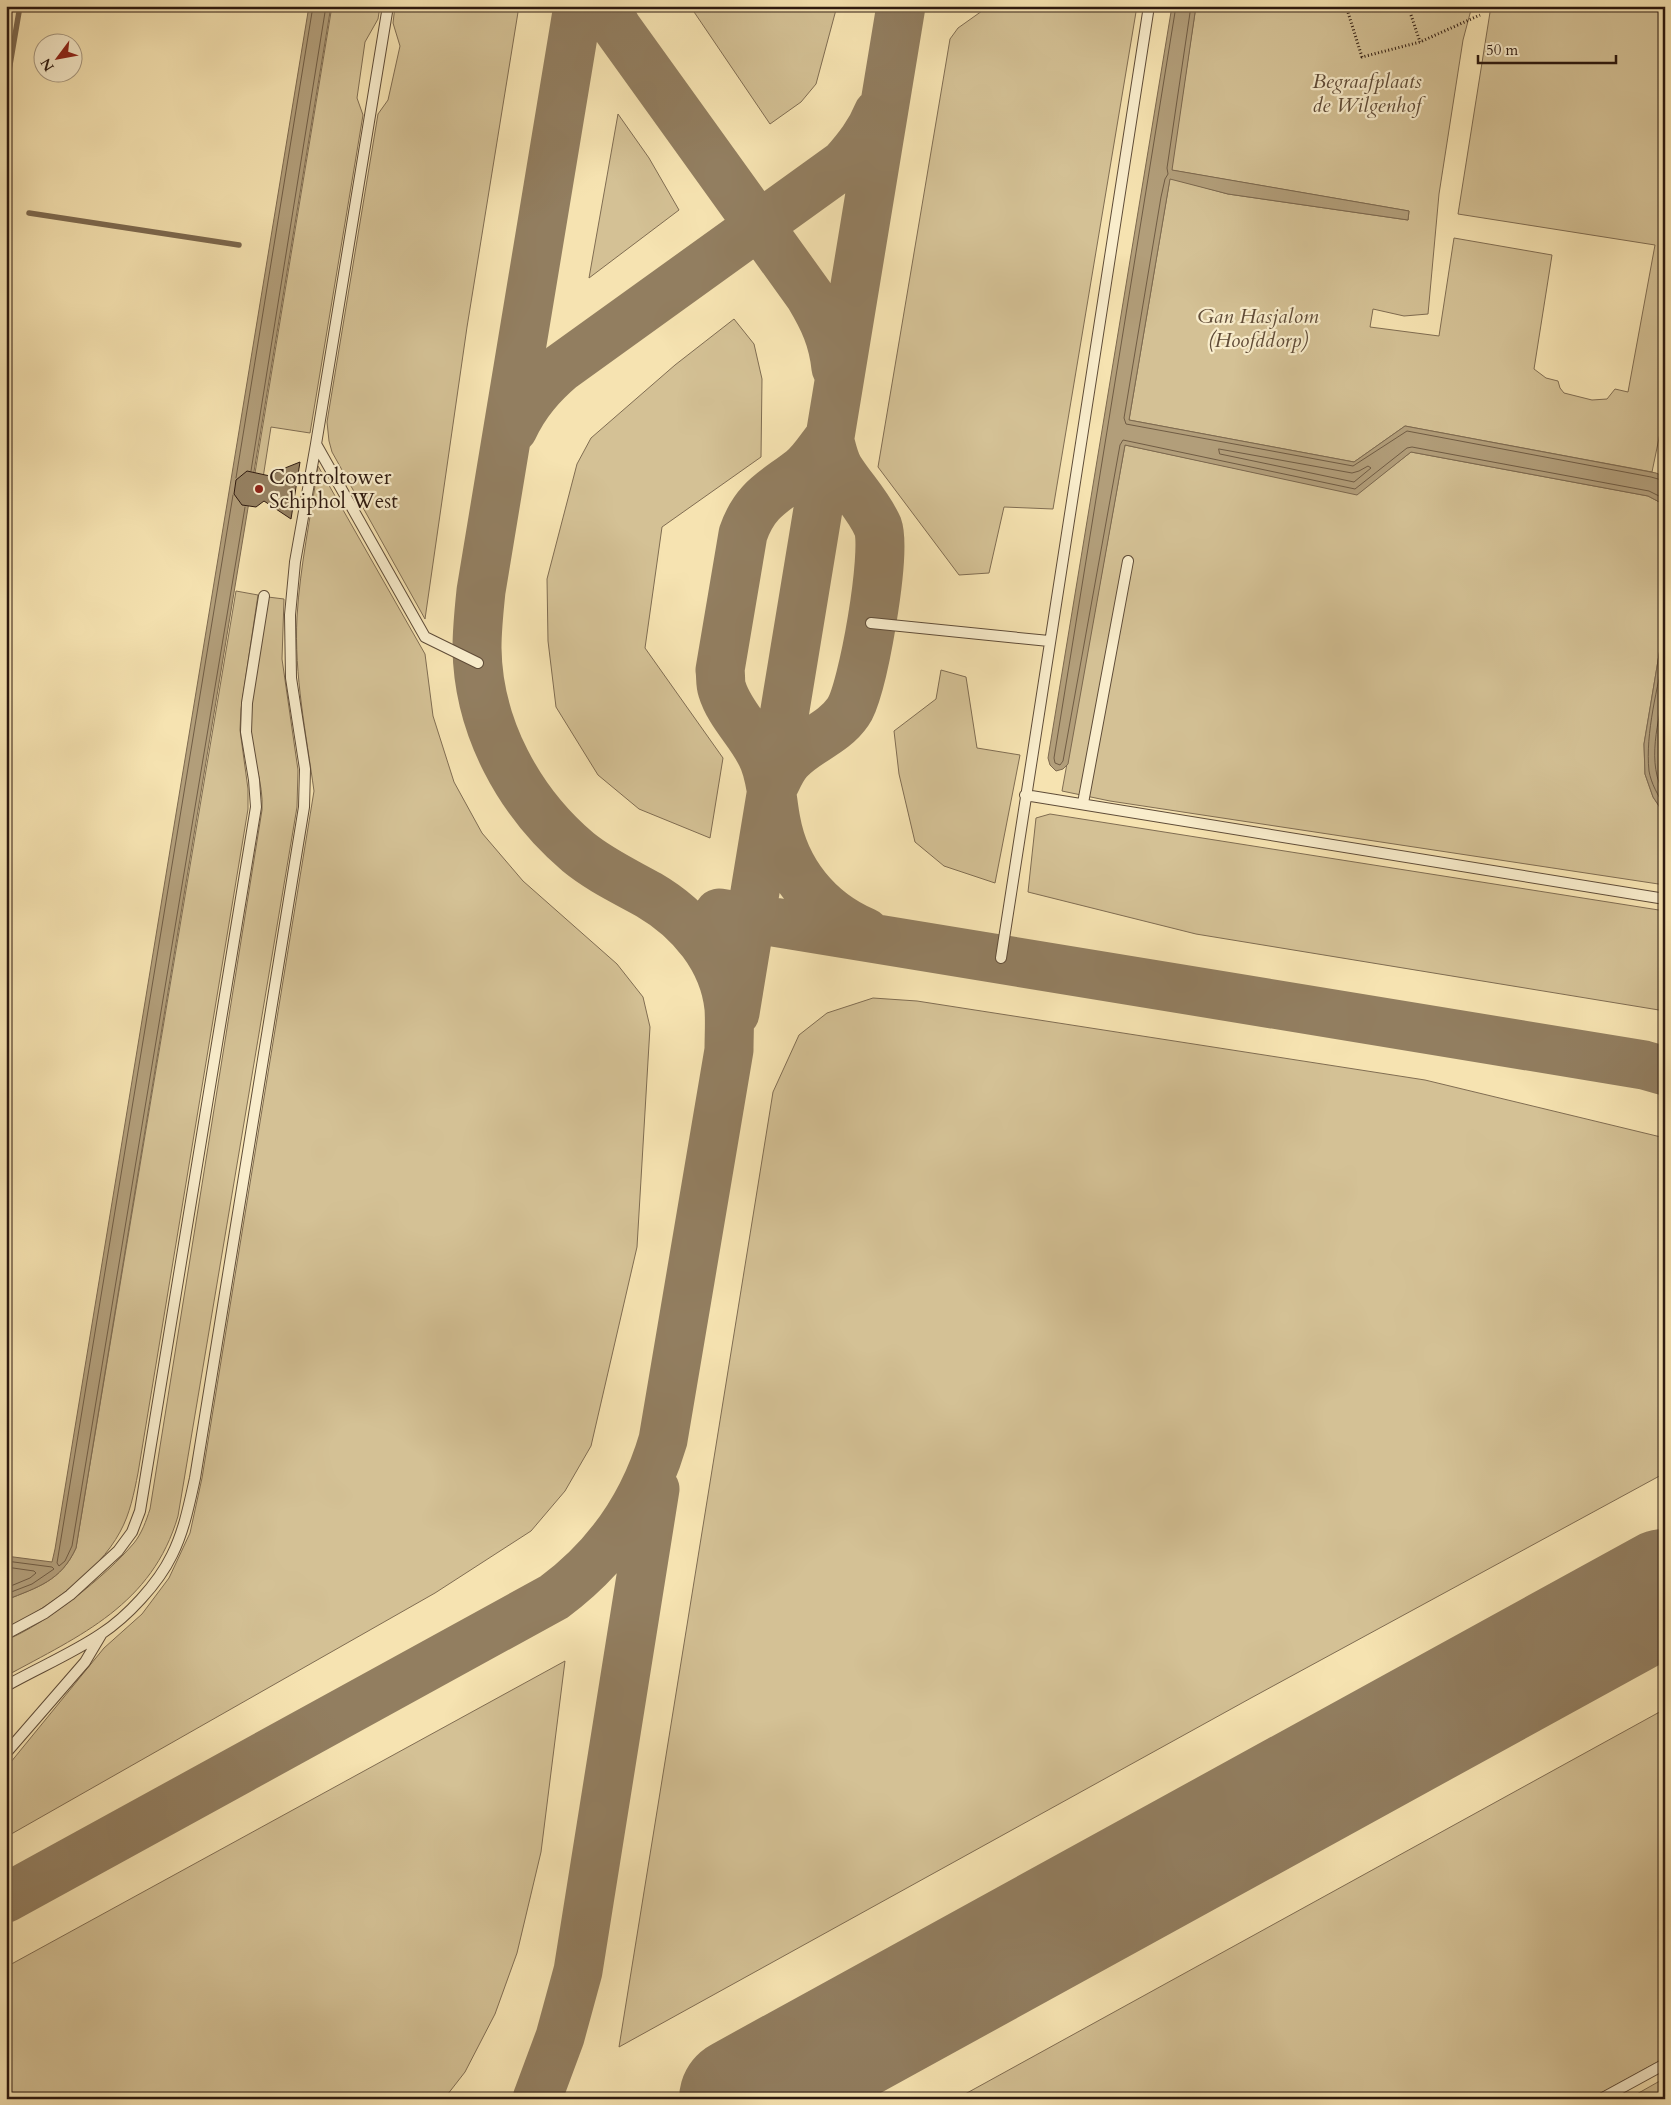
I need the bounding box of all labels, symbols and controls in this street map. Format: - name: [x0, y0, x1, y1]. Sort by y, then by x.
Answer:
- north arrow: [32, 32, 82, 82]
- scale bar: [1478, 32, 1616, 64]
- text: 50 m: [1486, 40, 1518, 60]
- text: N: [36, 54, 59, 75]
- park label: Begraafplaats de Wilgenhof: [1312, 67, 1427, 120]
- park label: Gan Hasjalom (Hoofddorp): [1197, 302, 1319, 355]
- place label: Controltower Schiphol West: [269, 463, 398, 516]
- marker: Controltower Schiphol West: [253, 483, 265, 495]

